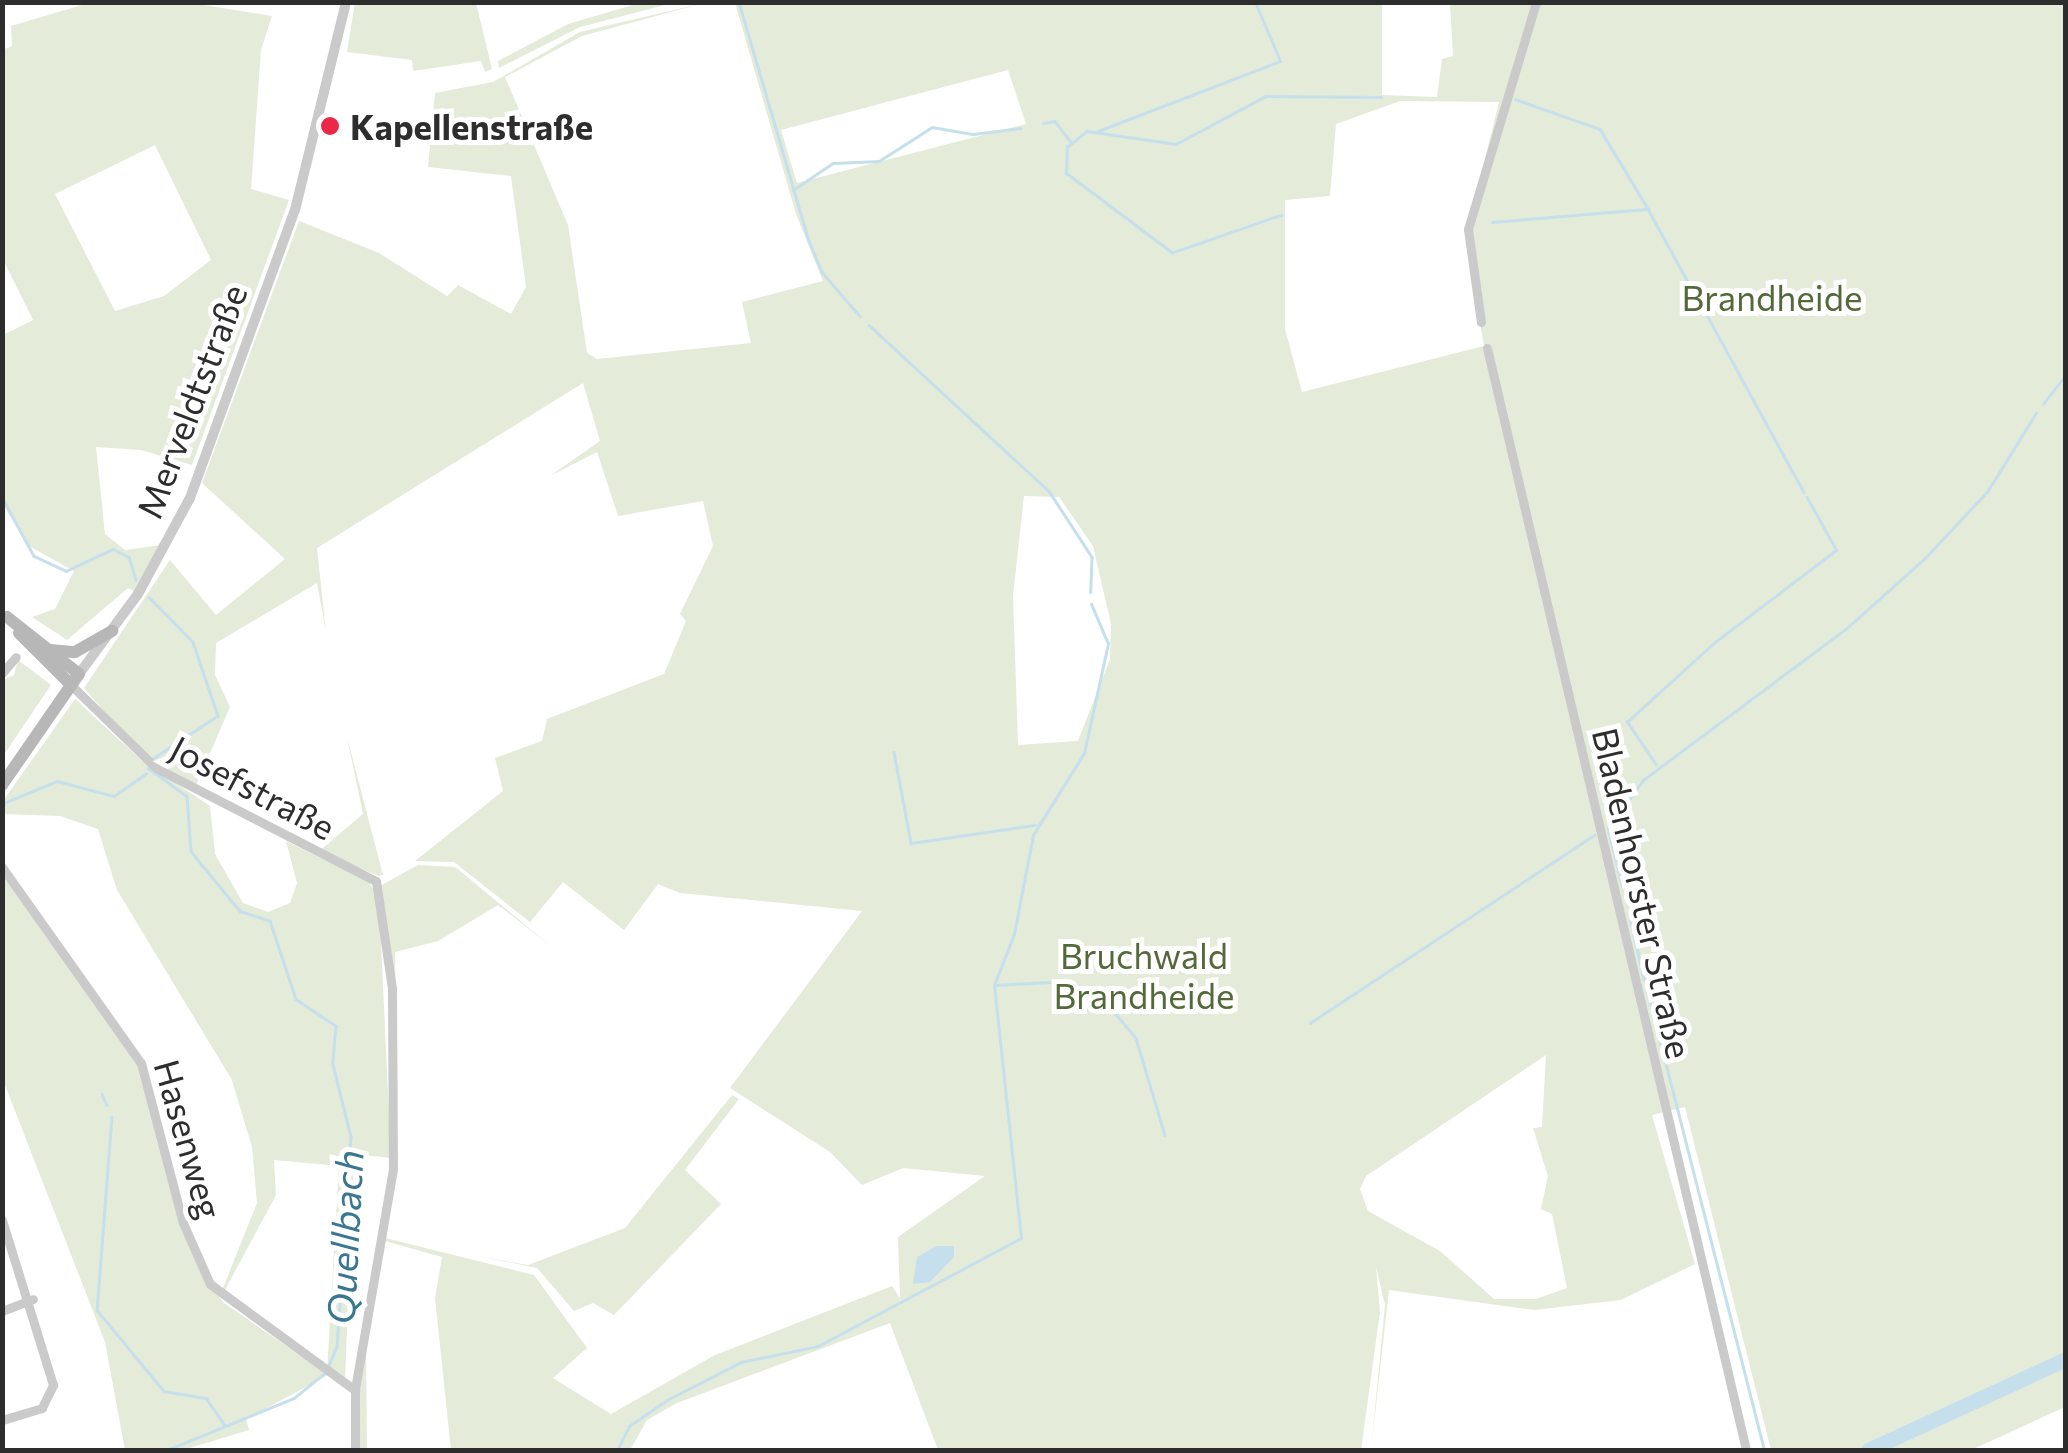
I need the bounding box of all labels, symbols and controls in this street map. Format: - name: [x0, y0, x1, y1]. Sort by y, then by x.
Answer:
- place label: Kapellenstraße: [350, 105, 593, 147]
- marker: Kapellenstraße: [319, 115, 341, 137]
- park label: Brandheide: [1682, 276, 1862, 318]
- street label: Merveldtstraße: [127, 278, 255, 524]
- street label: Bladenhorster Straße: [1585, 724, 1701, 1062]
- street label: Josefstraße: [164, 726, 342, 848]
- park label: Bruchwald Brandheide: [1054, 934, 1234, 1016]
- street label: Hasenweg: [146, 1055, 232, 1223]
- water label: Quellbach: [317, 1149, 371, 1325]

